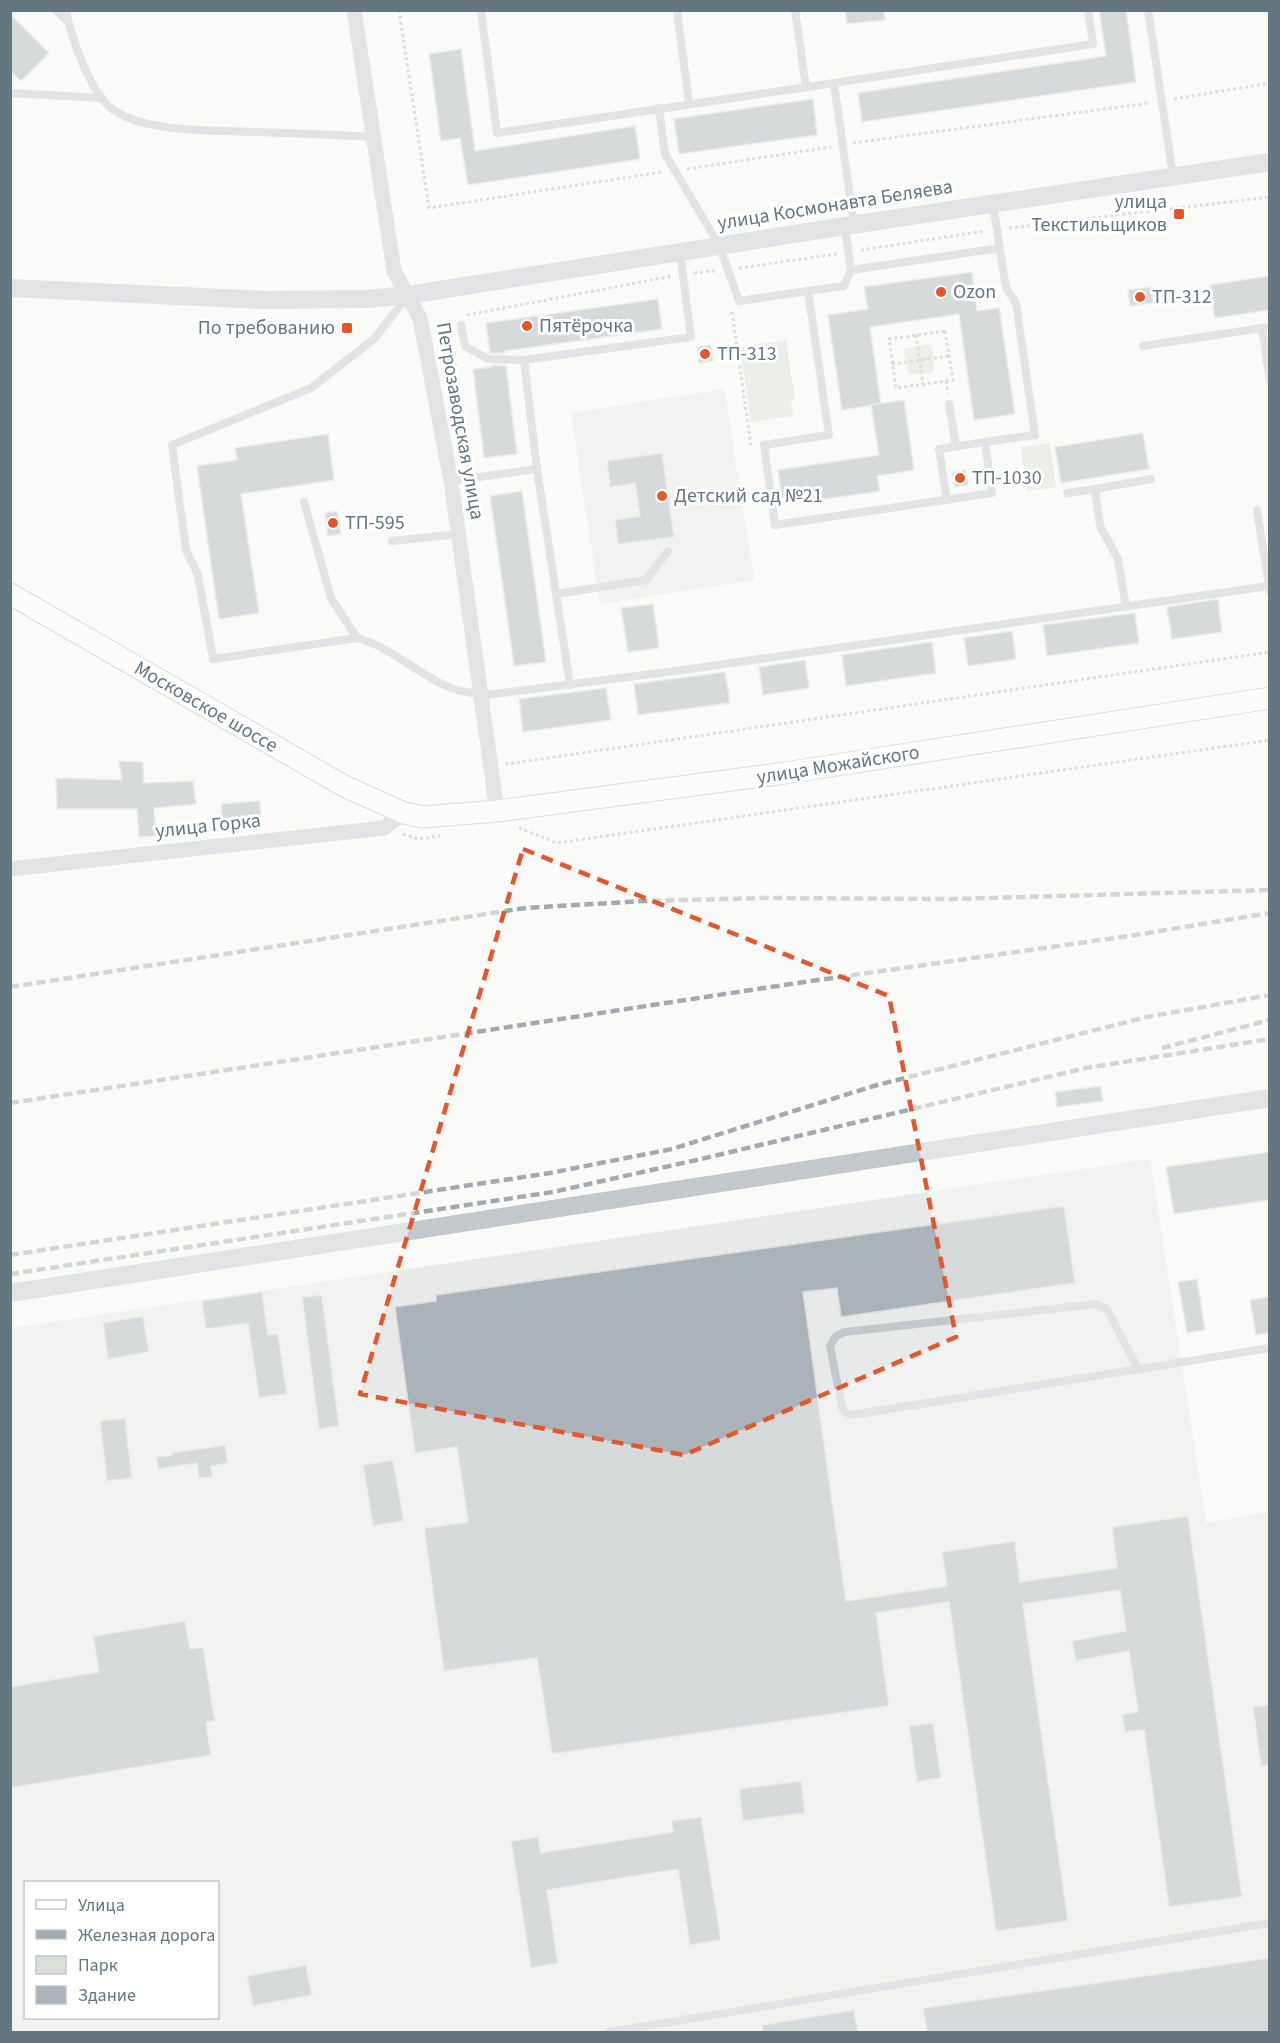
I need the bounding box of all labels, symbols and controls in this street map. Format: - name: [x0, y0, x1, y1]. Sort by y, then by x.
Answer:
- street label: улица Космонавта Беляева: [715, 173, 955, 237]
- place label: улица Текстильщиков: [1031, 188, 1167, 239]
- marker: улица Текстильщиков: [1172, 207, 1186, 221]
- place label: Ozon: [953, 278, 996, 306]
- place label: ТП-312: [1152, 283, 1212, 311]
- marker: Ozon: [934, 285, 948, 299]
- marker: ТП-312: [1133, 290, 1147, 304]
- place label: Пятёрочка: [539, 312, 633, 340]
- place label: По требованию: [198, 314, 335, 342]
- marker: Пятёрочка: [520, 319, 534, 333]
- street label: Петрозаводская улица: [429, 320, 491, 522]
- marker: По требованию: [340, 321, 354, 335]
- place label: ТП-313: [717, 340, 777, 368]
- marker: ТП-313: [698, 347, 712, 361]
- place label: ТП-1030: [972, 464, 1042, 492]
- marker: ТП-1030: [953, 471, 967, 485]
- place label: Детский сад №21: [674, 482, 823, 510]
- marker: Детский сад №21: [655, 489, 669, 503]
- place label: ТП-595: [345, 509, 405, 537]
- marker: ТП-595: [326, 516, 340, 530]
- street label: Московское шоссе: [129, 654, 283, 760]
- street label: улица Можайского: [755, 738, 921, 792]
- street label: улица Горка: [154, 807, 262, 845]
- legend: [24, 1881, 219, 2019]
- text: Улица: [78, 1893, 125, 1918]
- text: Железная дорога: [78, 1923, 215, 1948]
- text: Парк: [78, 1953, 118, 1978]
- text: Здание: [78, 1983, 136, 2008]

